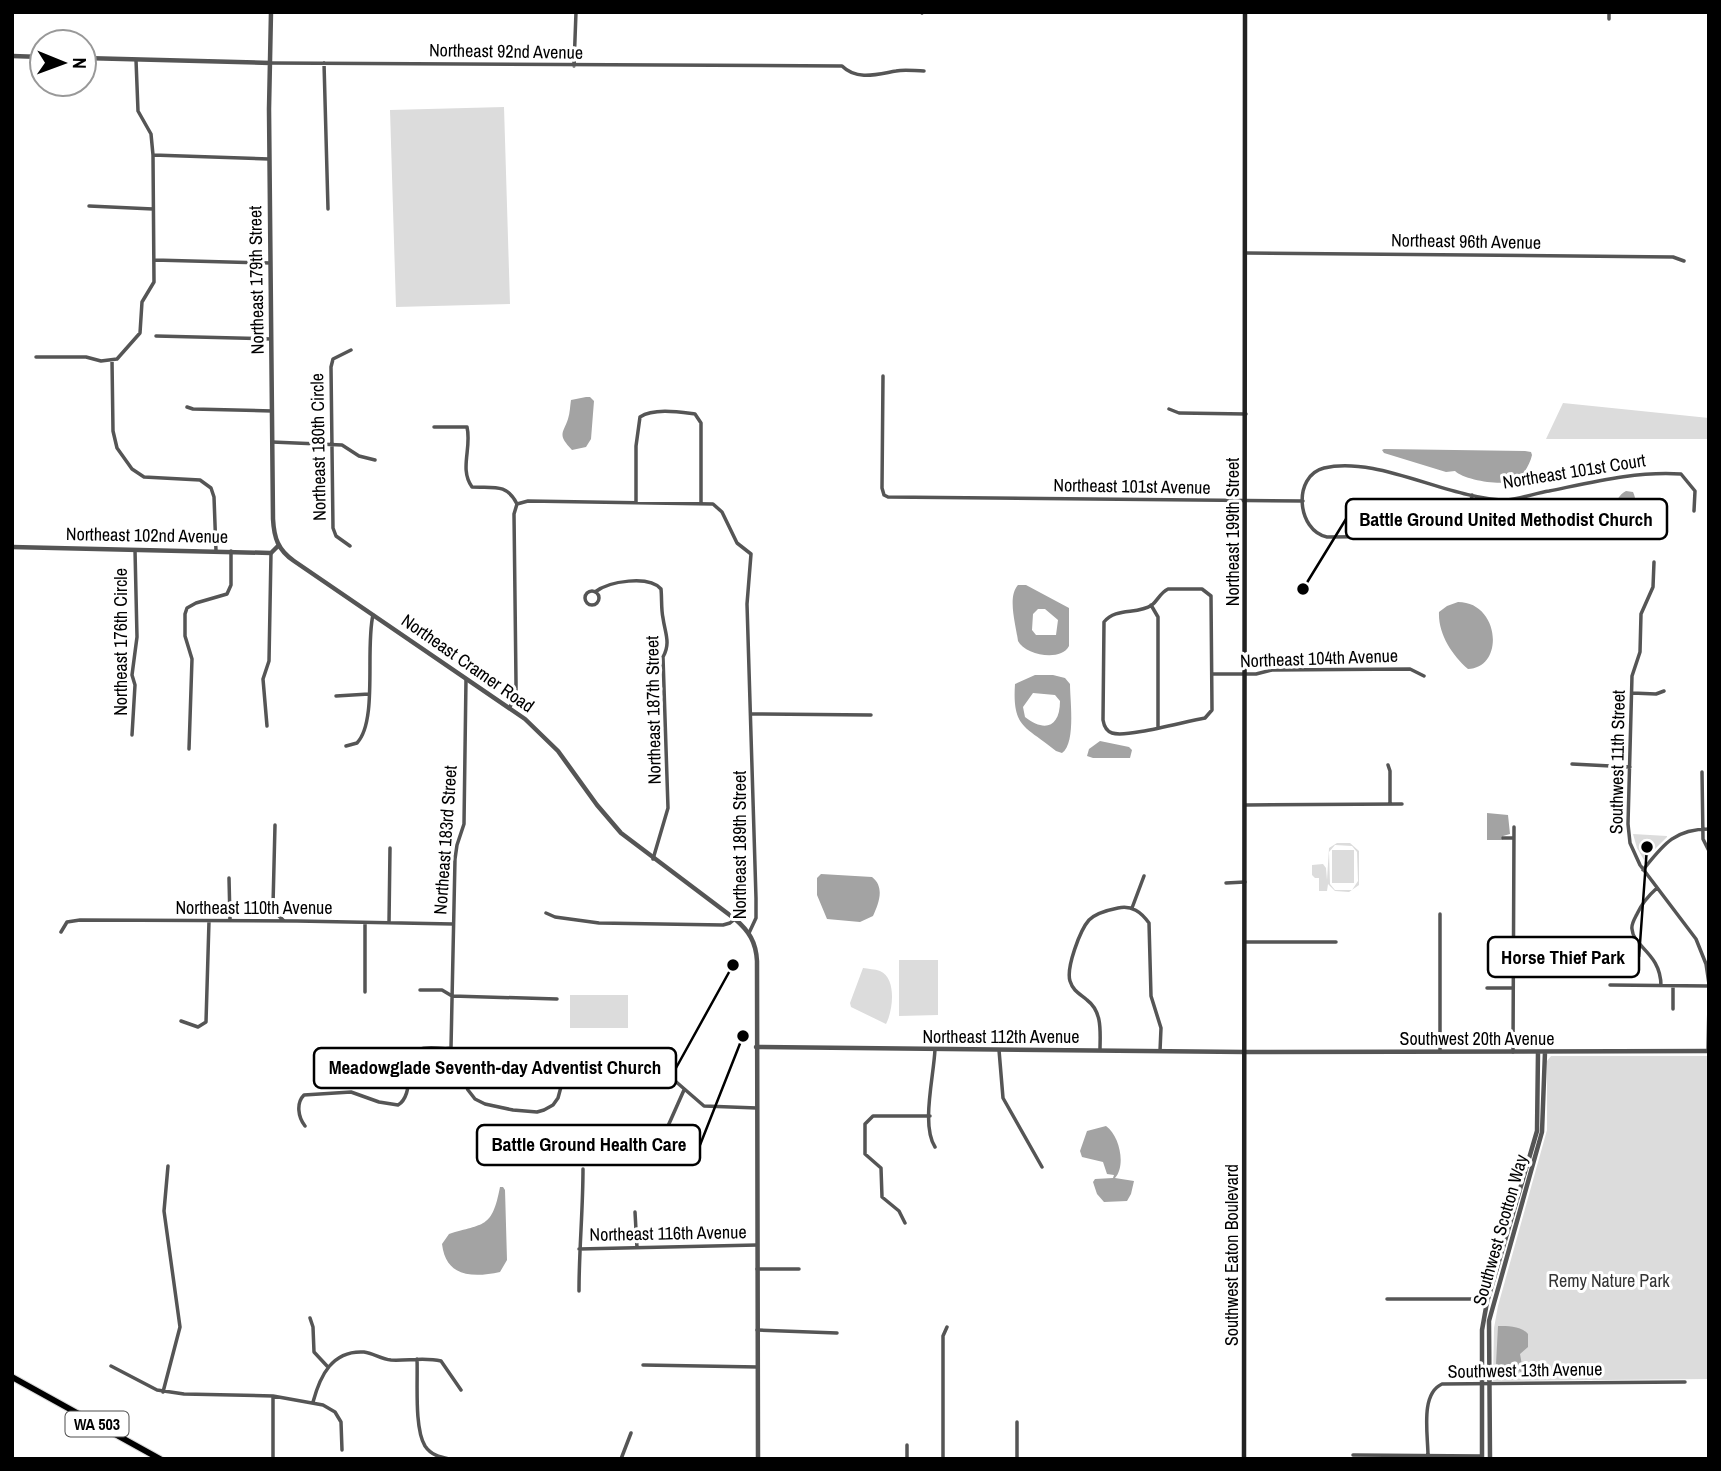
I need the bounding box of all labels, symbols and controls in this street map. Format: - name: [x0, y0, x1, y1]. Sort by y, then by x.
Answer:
- north arrow: [28, 28, 98, 98]
- street label: Northeast 92nd Avenue: [429, 37, 583, 65]
- text: N: [67, 57, 93, 69]
- street label: Northeast 179th Street: [242, 206, 270, 354]
- street label: Northeast 96th Avenue: [1391, 227, 1541, 255]
- street label: Northeast 180th Circle: [304, 373, 332, 521]
- street label: Northeast 101st Court: [1501, 447, 1647, 495]
- street label: Northeast 199th Street: [1220, 458, 1245, 606]
- street label: Northeast 101st Avenue: [1053, 472, 1211, 500]
- callout: Battle Ground United Methodist Church: [1346, 499, 1667, 539]
- text: Battle Ground United Methodist Church: [1359, 506, 1653, 532]
- street label: Northeast 102nd Avenue: [66, 521, 228, 549]
- street label: Northeast 176th Circle: [108, 568, 133, 716]
- street label: Northeast Cramer Road: [397, 608, 539, 718]
- street label: Northeast 187th Street: [639, 636, 667, 784]
- street label: Northeast 104th Avenue: [1240, 643, 1398, 673]
- street label: Southwest 11th Street: [1603, 690, 1631, 834]
- street label: Northeast 183rd Street: [427, 765, 463, 915]
- street label: Northeast 189th Street: [727, 771, 752, 919]
- street label: Northeast 110th Avenue: [175, 895, 333, 920]
- callout: Horse Thief Park: [1488, 937, 1639, 977]
- text: Horse Thief Park: [1501, 944, 1625, 970]
- street label: Northeast 112th Avenue: [922, 1024, 1080, 1049]
- street label: Southwest 20th Avenue: [1400, 1026, 1554, 1051]
- callout: Meadowglade Seventh-day Adventist Church: [314, 1048, 676, 1088]
- text: Meadowglade Seventh-day Adventist Church: [329, 1054, 661, 1080]
- callout: Battle Ground Health Care: [477, 1125, 700, 1165]
- text: Battle Ground Health Care: [492, 1131, 687, 1157]
- street label: Southwest Scotton Way: [1466, 1151, 1534, 1309]
- street label: Southwest Eaton Boulevard: [1219, 1164, 1244, 1346]
- street label: Northeast 116th Avenue: [589, 1219, 747, 1247]
- park label: Remy Nature Park: [1548, 1268, 1670, 1293]
- street label: Southwest 13th Avenue: [1447, 1356, 1603, 1384]
- road number: WA 503: [66, 1412, 128, 1436]

